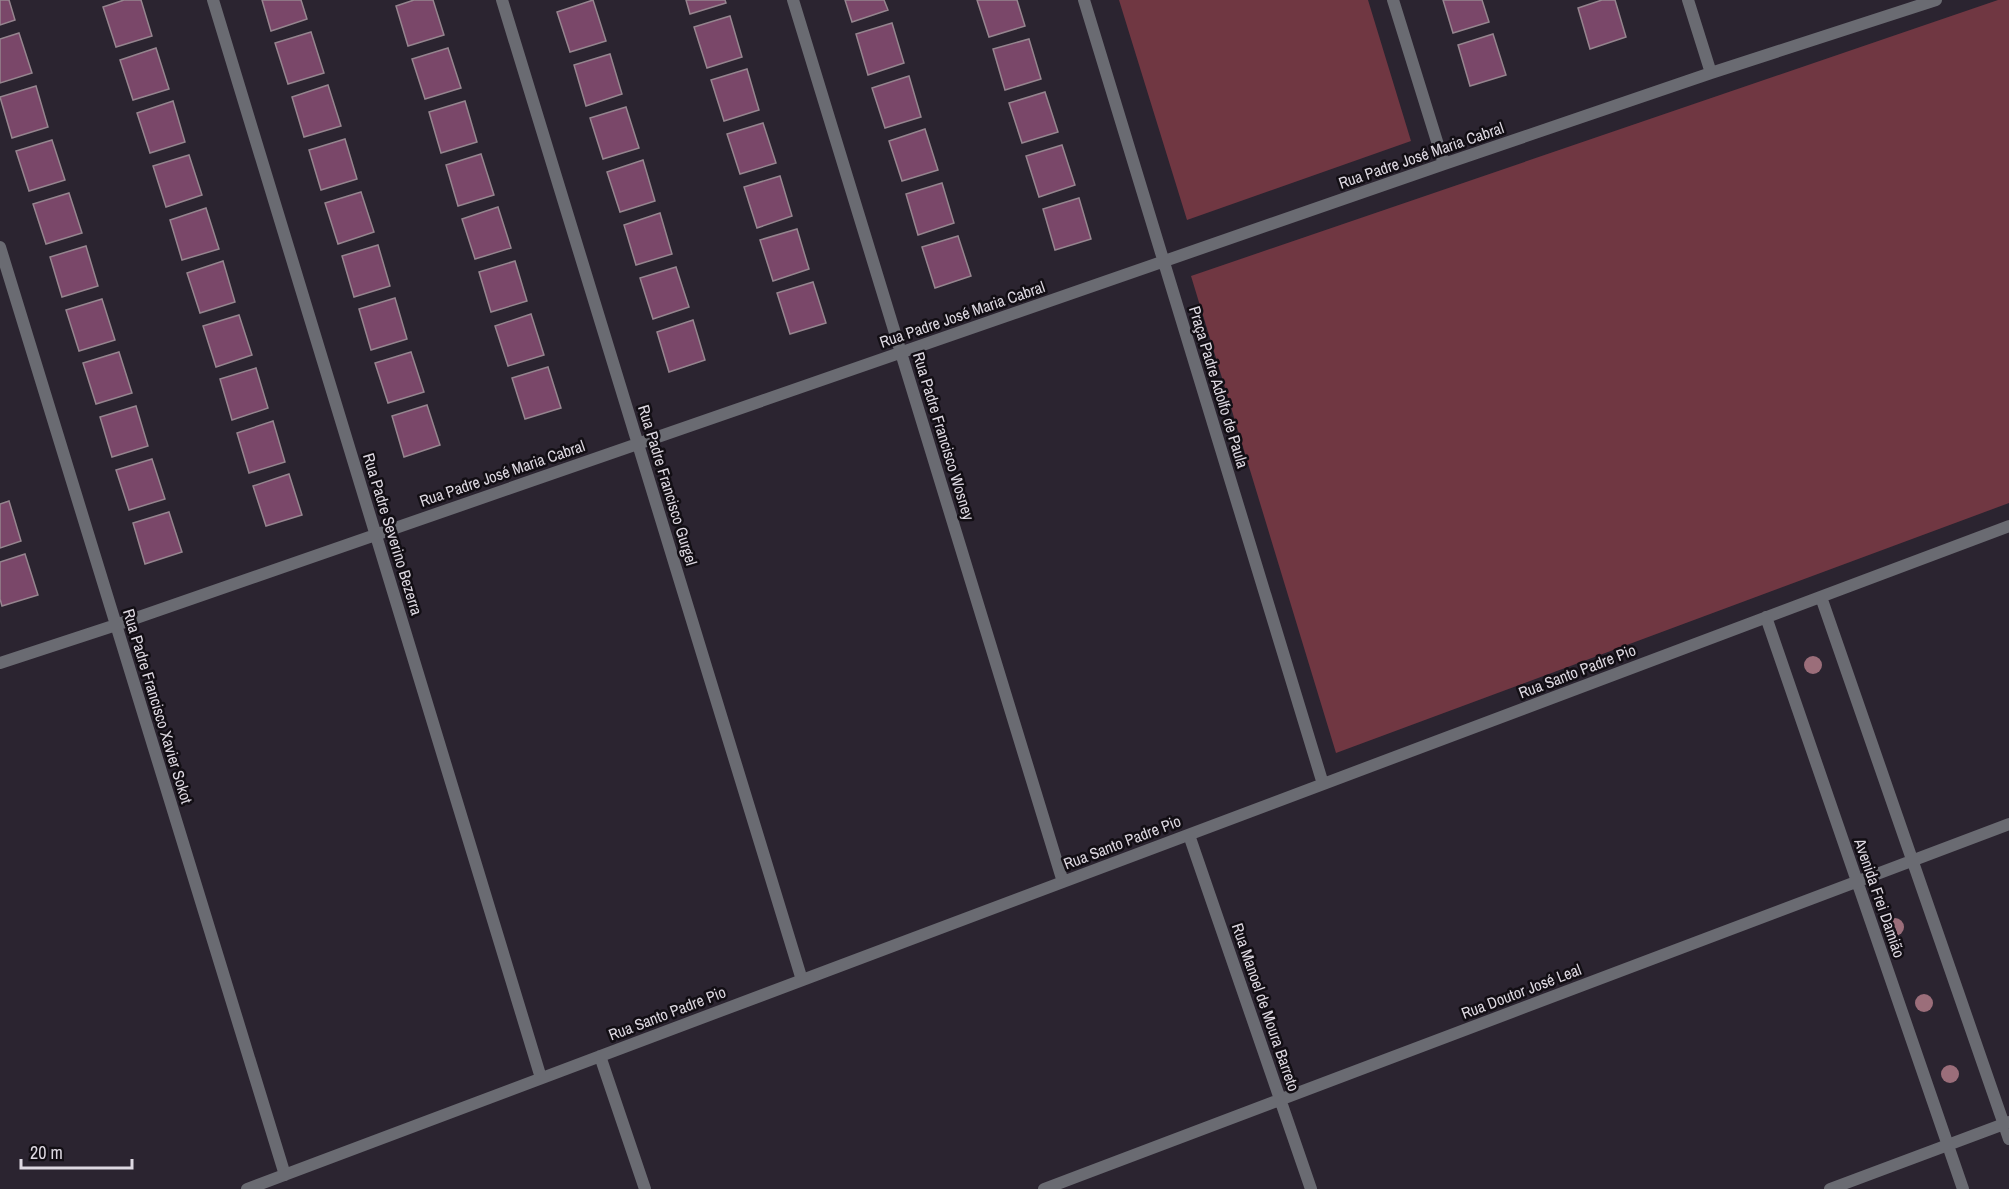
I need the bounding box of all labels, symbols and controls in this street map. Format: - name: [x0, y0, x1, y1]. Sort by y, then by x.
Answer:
- street label: Rua Padre José Maria Cabral: [1335, 116, 1507, 194]
- street label: Rua Padre José Maria Cabral: [876, 275, 1048, 353]
- street label: Praça Padre Adolfo de Paula: [1184, 303, 1254, 471]
- street label: Rua Padre Francisco Wosney: [908, 349, 980, 523]
- street label: Rua Padre Francisco Gurgel: [633, 402, 703, 568]
- street label: Rua Padre José Maria Cabral: [416, 434, 588, 512]
- street label: Rua Padre Severino Bezerra: [358, 450, 428, 618]
- street label: Rua Padre Francisco Xavier Sokot: [118, 606, 198, 806]
- street label: Rua Santo Padre Pio: [1515, 639, 1639, 703]
- street label: Rua Santo Padre Pio: [1060, 810, 1184, 874]
- street label: Avenida Frei Damião: [1849, 835, 1911, 960]
- street label: Rua Manoel de Moura Barreto: [1227, 920, 1305, 1094]
- street label: Rua Doutor José Leal: [1458, 958, 1584, 1024]
- street label: Rua Santo Padre Pio: [605, 981, 729, 1045]
- scale bar: [21, 1132, 132, 1170]
- text: 20 m: [30, 1140, 63, 1165]

